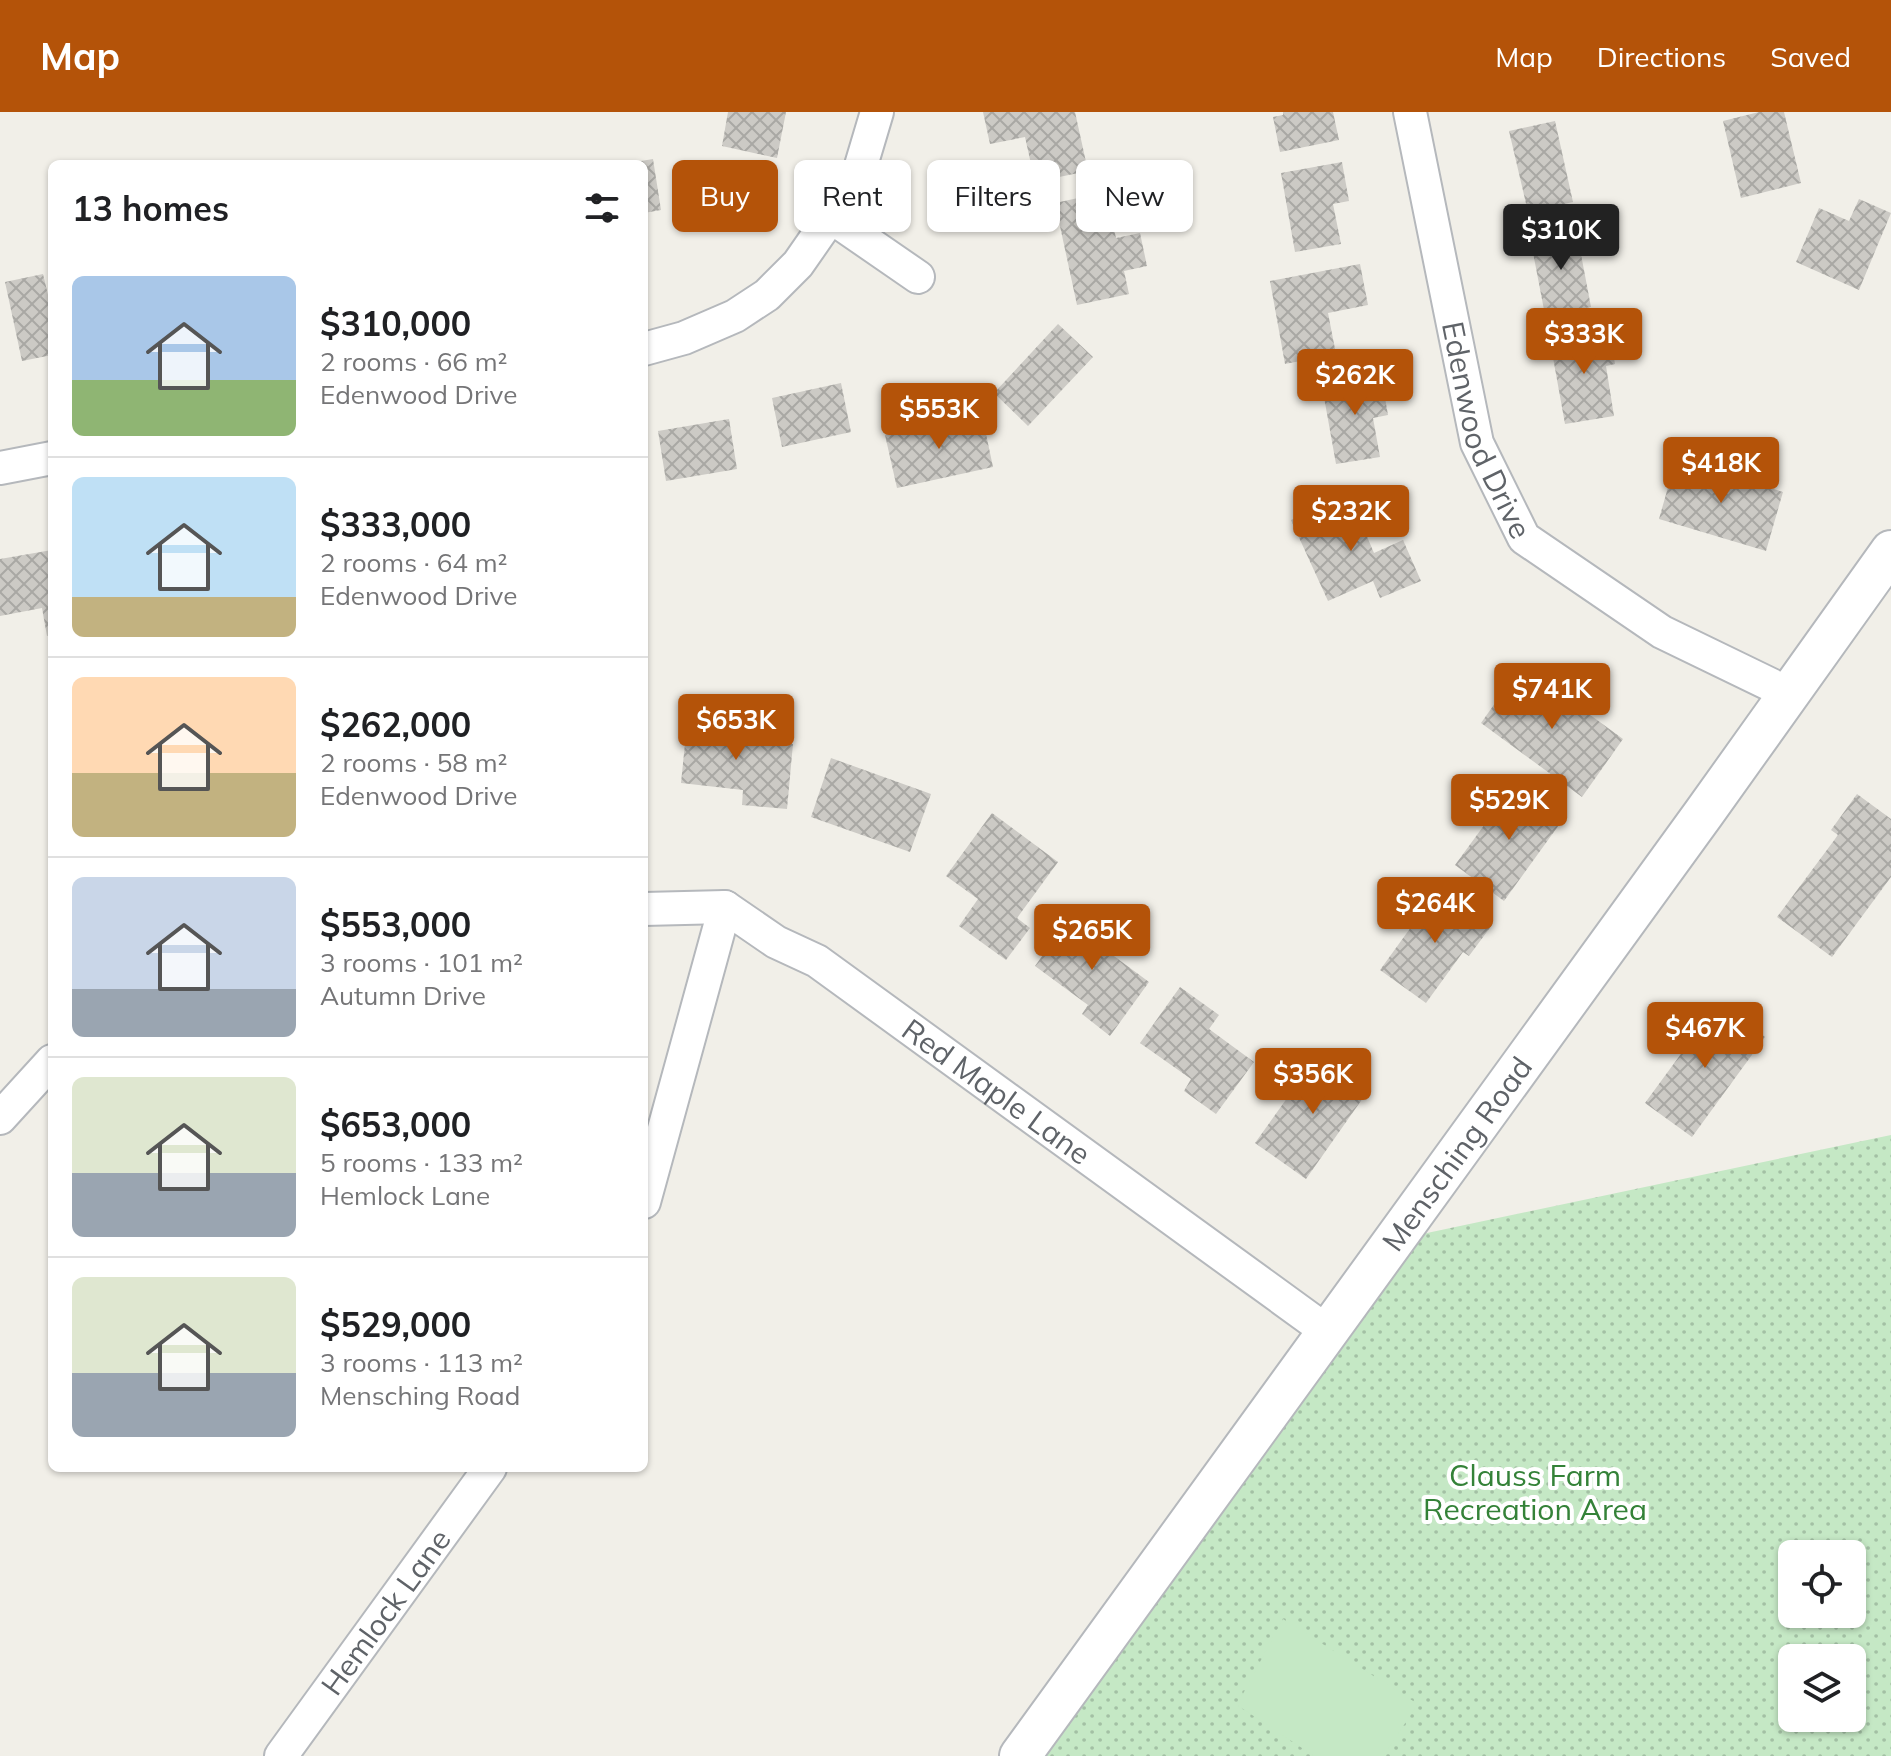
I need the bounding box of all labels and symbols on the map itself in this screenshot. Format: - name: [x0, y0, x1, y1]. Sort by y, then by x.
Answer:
- pin: $310K: [1505, 204, 1617, 272]
- pin: $333K: [1528, 308, 1640, 376]
- street label: Edenwood Drive: [1434, 318, 1540, 545]
- pin: $262K: [1299, 349, 1411, 417]
- pin: $553K: [883, 383, 995, 451]
- pin: $418K: [1665, 437, 1777, 505]
- pin: $232K: [1295, 485, 1407, 553]
- pin: $741K: [1496, 663, 1608, 731]
- pin: $653K: [680, 694, 792, 762]
- pin: $529K: [1453, 774, 1565, 842]
- pin: $264K: [1379, 877, 1491, 945]
- pin: $265K: [1036, 904, 1148, 972]
- pin: $467K: [1649, 1002, 1761, 1070]
- street label: Red Maple Lane: [895, 1010, 1098, 1173]
- pin: $356K: [1257, 1048, 1369, 1116]
- street label: Mensching Road: [1374, 1049, 1540, 1259]
- park label: Clauss Farm Recreation Area: [1423, 1456, 1647, 1528]
- street label: Hemlock Lane: [312, 1521, 459, 1703]

